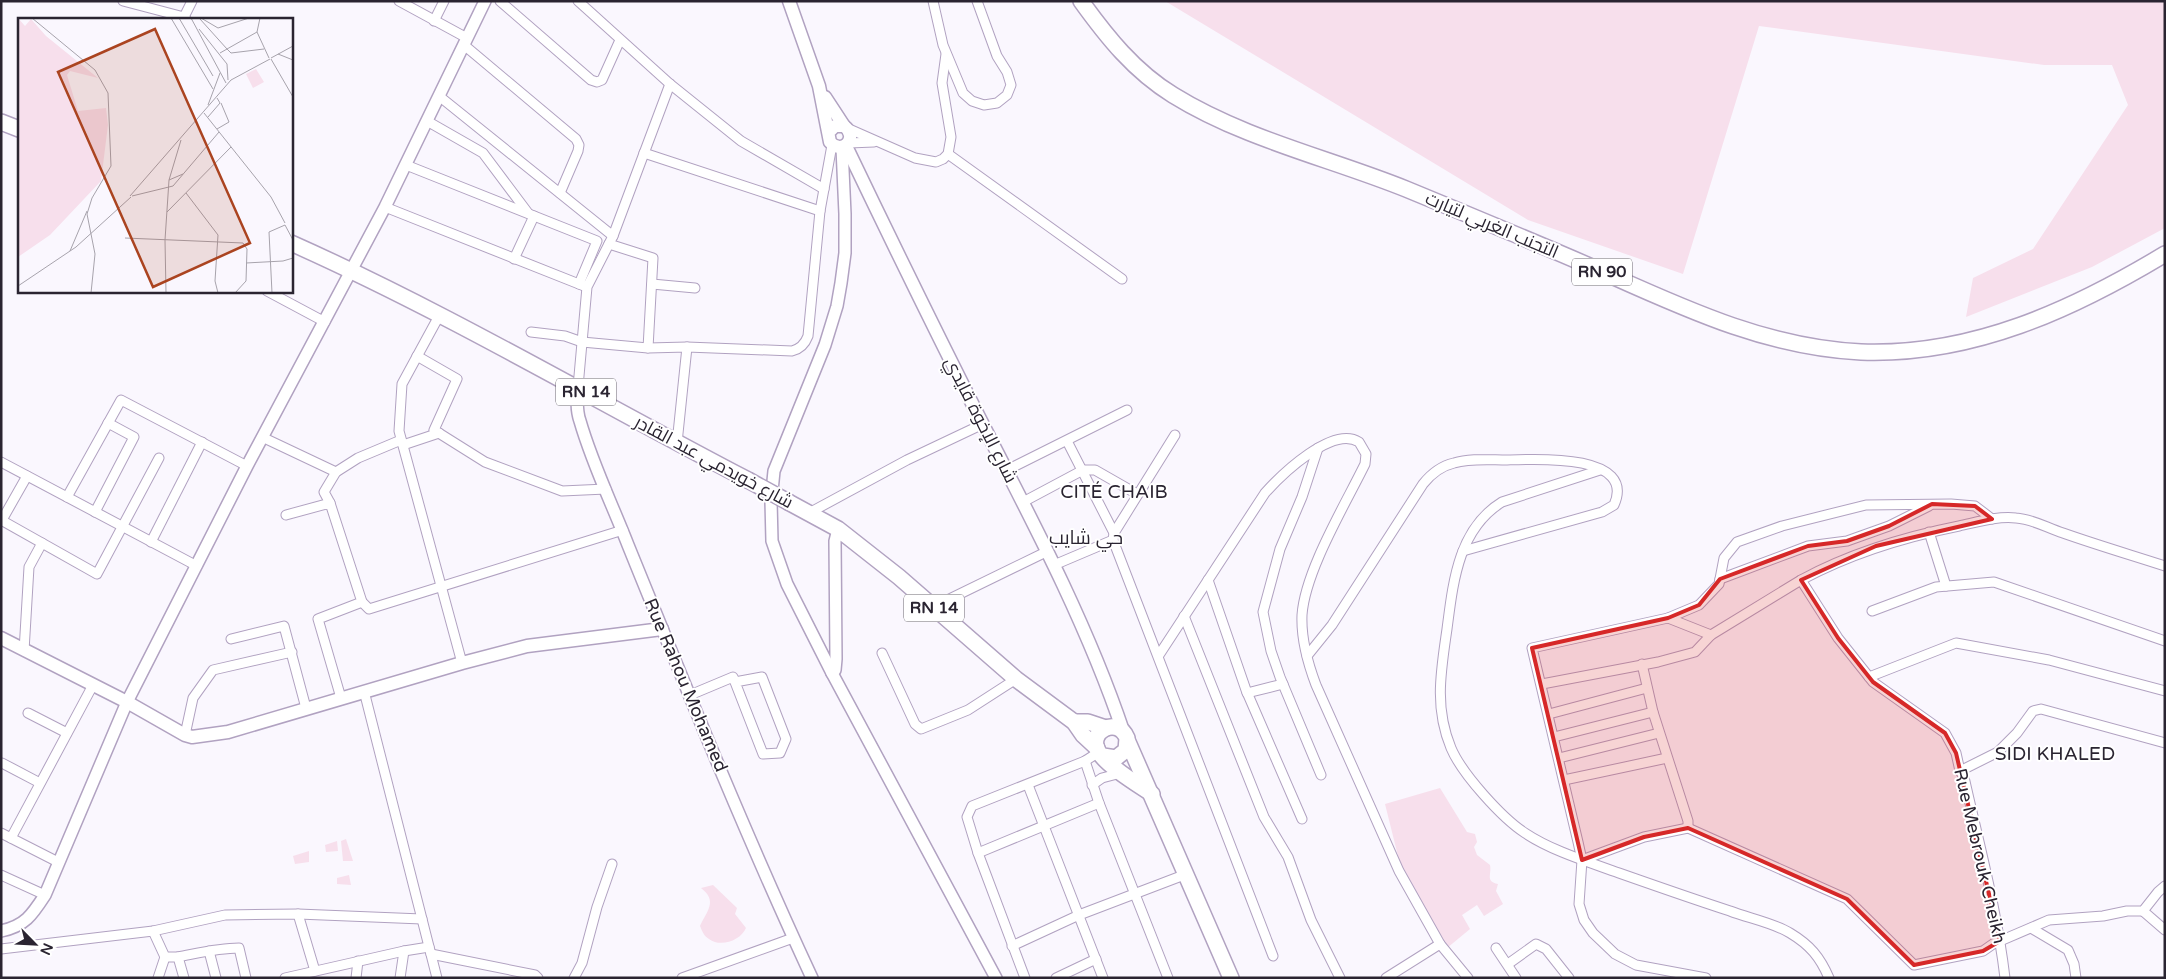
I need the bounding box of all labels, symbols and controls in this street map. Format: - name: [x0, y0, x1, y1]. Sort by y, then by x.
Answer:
- inset map: [18, 18, 292, 292]
- street label: التجنب الغربي لتيارت: [1421, 187, 1562, 266]
- road number: RN 90: [1572, 258, 1632, 286]
- street label: شارع الإخوة قايدي: [937, 353, 1022, 488]
- road number: RN 14: [556, 378, 616, 406]
- street label: شارع خويدمي عبد القادر: [628, 410, 797, 516]
- district label: CITÉ CHAIB: [1060, 481, 1168, 503]
- district label: حي شايب: [1049, 527, 1123, 552]
- road number: RN 14: [904, 594, 964, 622]
- street label: Rue Rahou Mohamed: [639, 595, 733, 775]
- district label: SIDI KHALED: [1995, 743, 2115, 765]
- street label: Rue Mebrouk Cheikh: [1949, 766, 2011, 946]
- north arrow: [10, 919, 60, 969]
- text: N: [36, 940, 56, 958]

